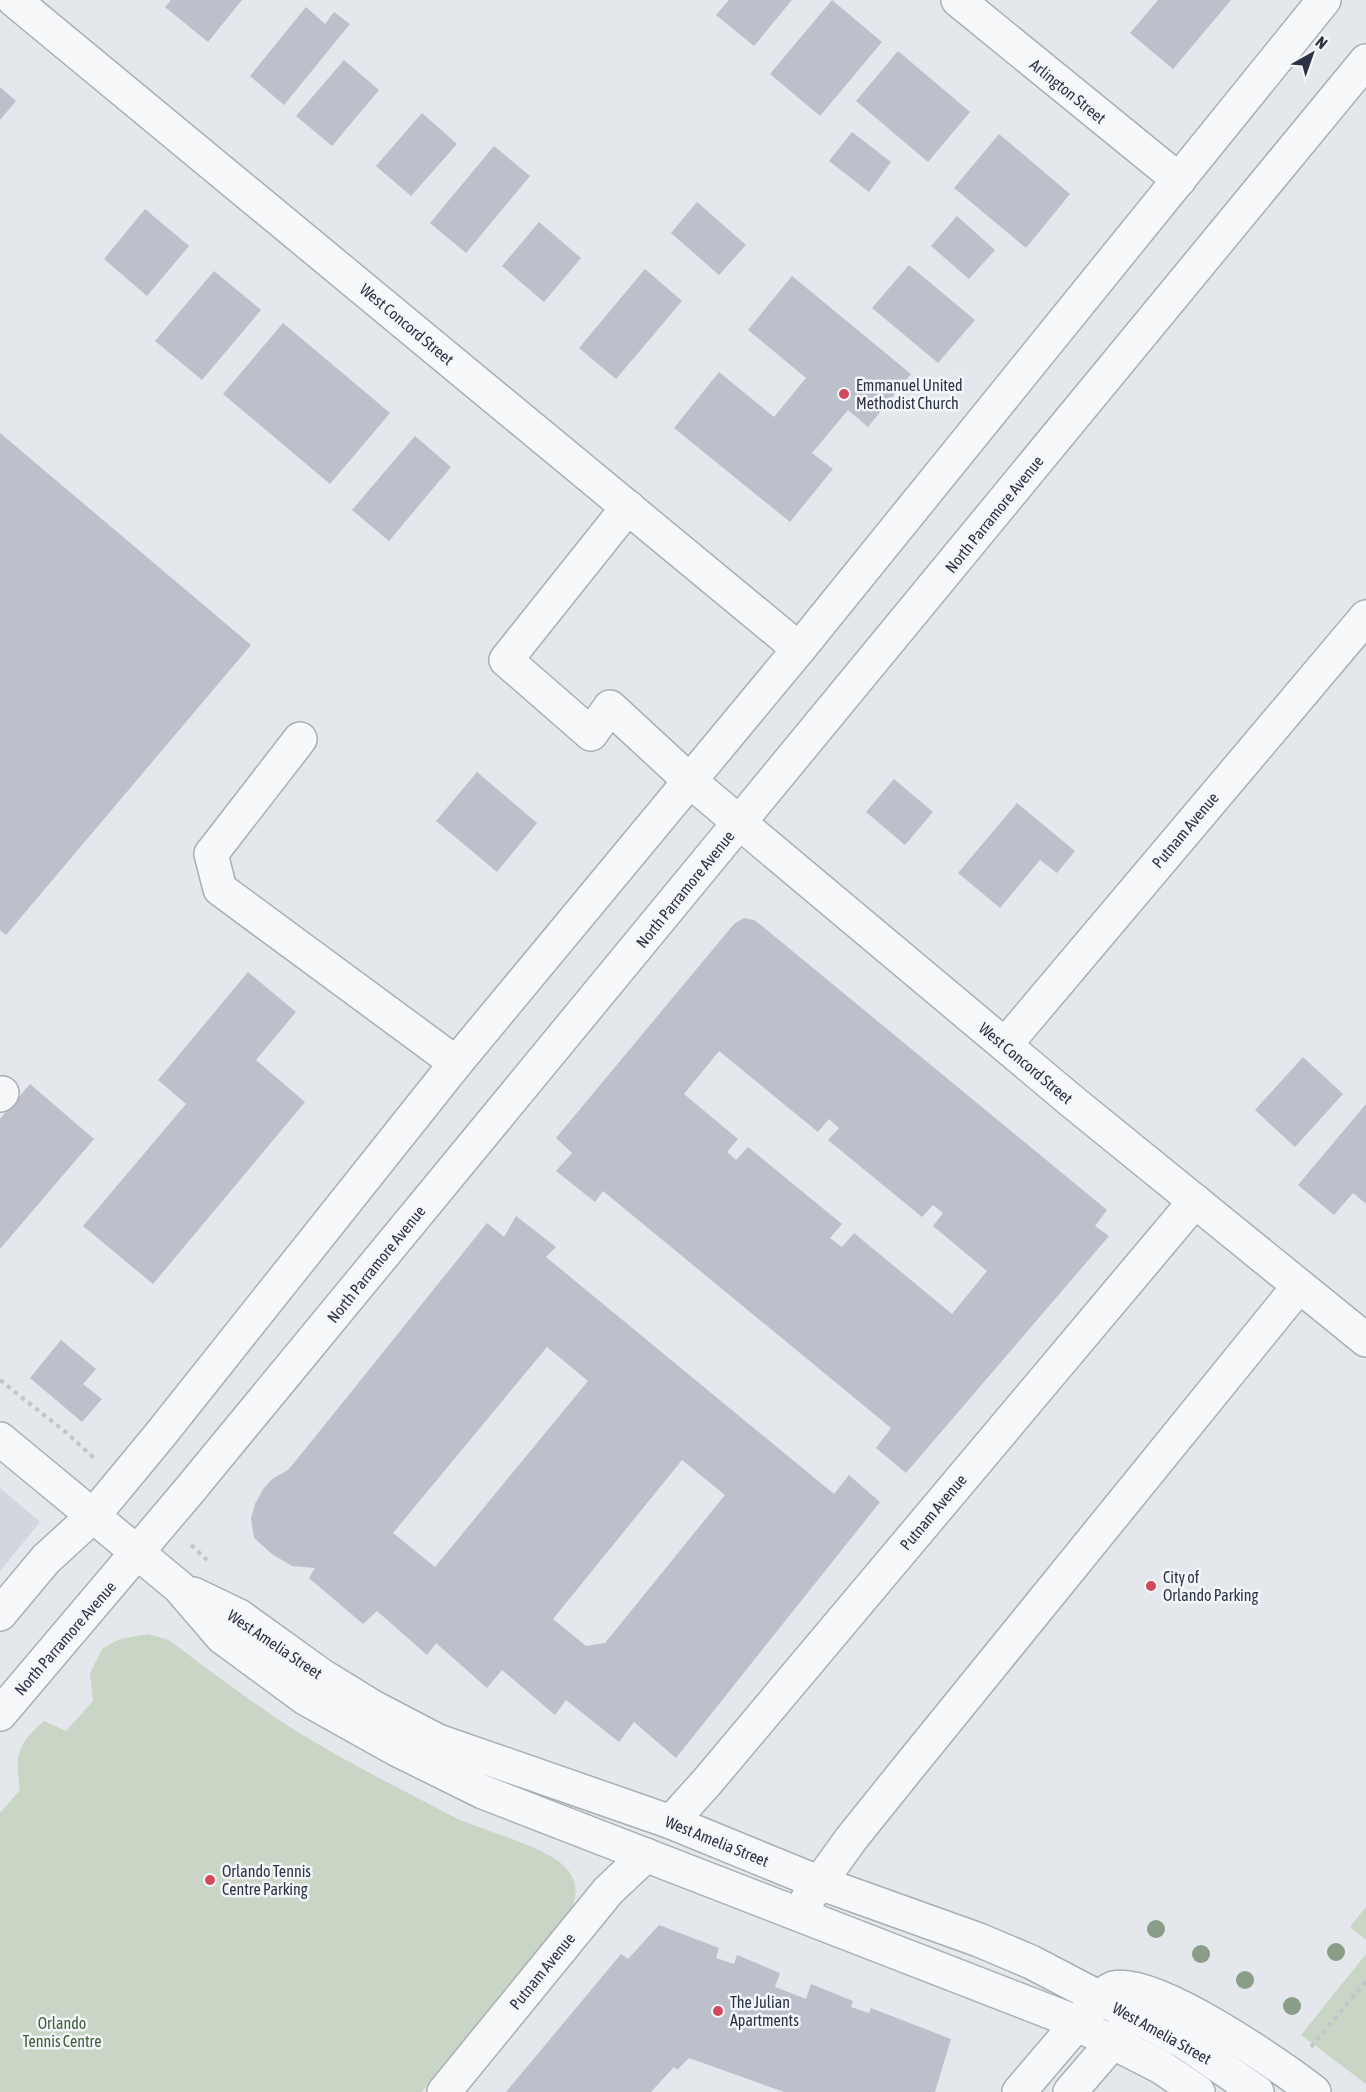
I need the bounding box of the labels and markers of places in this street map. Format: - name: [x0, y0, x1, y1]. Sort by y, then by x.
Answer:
- place label: Emmanuel United Methodist Church: [856, 376, 963, 412]
- marker: Emmanuel United Methodist Church: [837, 387, 851, 401]
- place label: City of Orlando Parking: [1163, 1568, 1258, 1605]
- marker: City of Orlando Parking: [1144, 1579, 1158, 1593]
- place label: Orlando Tennis Centre Parking: [222, 1862, 311, 1899]
- marker: Orlando Tennis Centre Parking: [203, 1873, 217, 1887]
- place label: The Julian Apartments: [730, 1993, 799, 2030]
- marker: The Julian Apartments: [711, 2004, 725, 2018]

